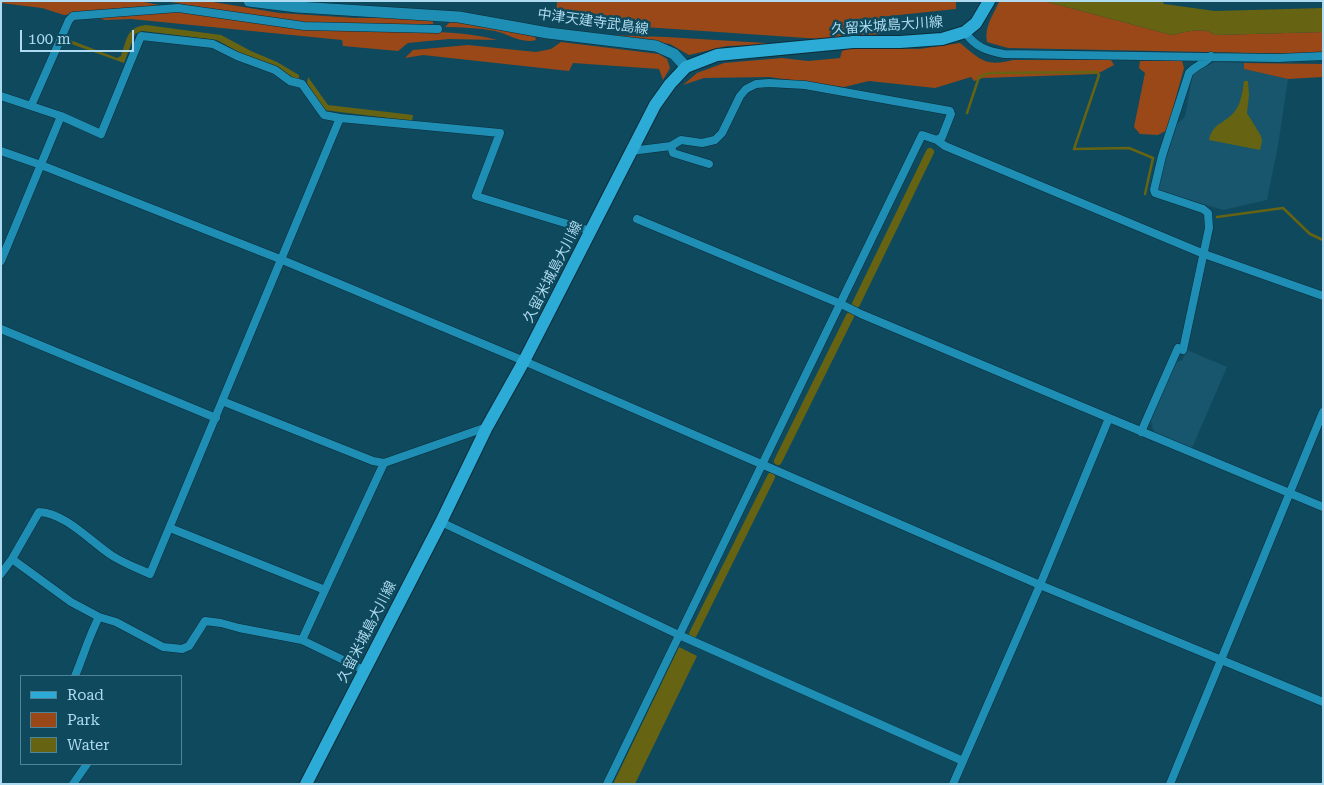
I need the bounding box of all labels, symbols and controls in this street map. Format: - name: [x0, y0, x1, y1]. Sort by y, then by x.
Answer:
- street label: 中津天建寺武島線: [536, 6, 650, 38]
- street label: 久留米城島大川線: [831, 14, 943, 38]
- scale bar: [22, 20, 136, 52]
- text: 100 m: [28, 30, 71, 48]
- street label: 久留米城島大川線: [520, 218, 586, 326]
- street label: 久留米城島大川線: [334, 578, 400, 686]
- legend: [20, 675, 182, 765]
- text: Road: [67, 686, 104, 704]
- text: Park: [67, 711, 100, 729]
- text: Water: [67, 736, 109, 754]

